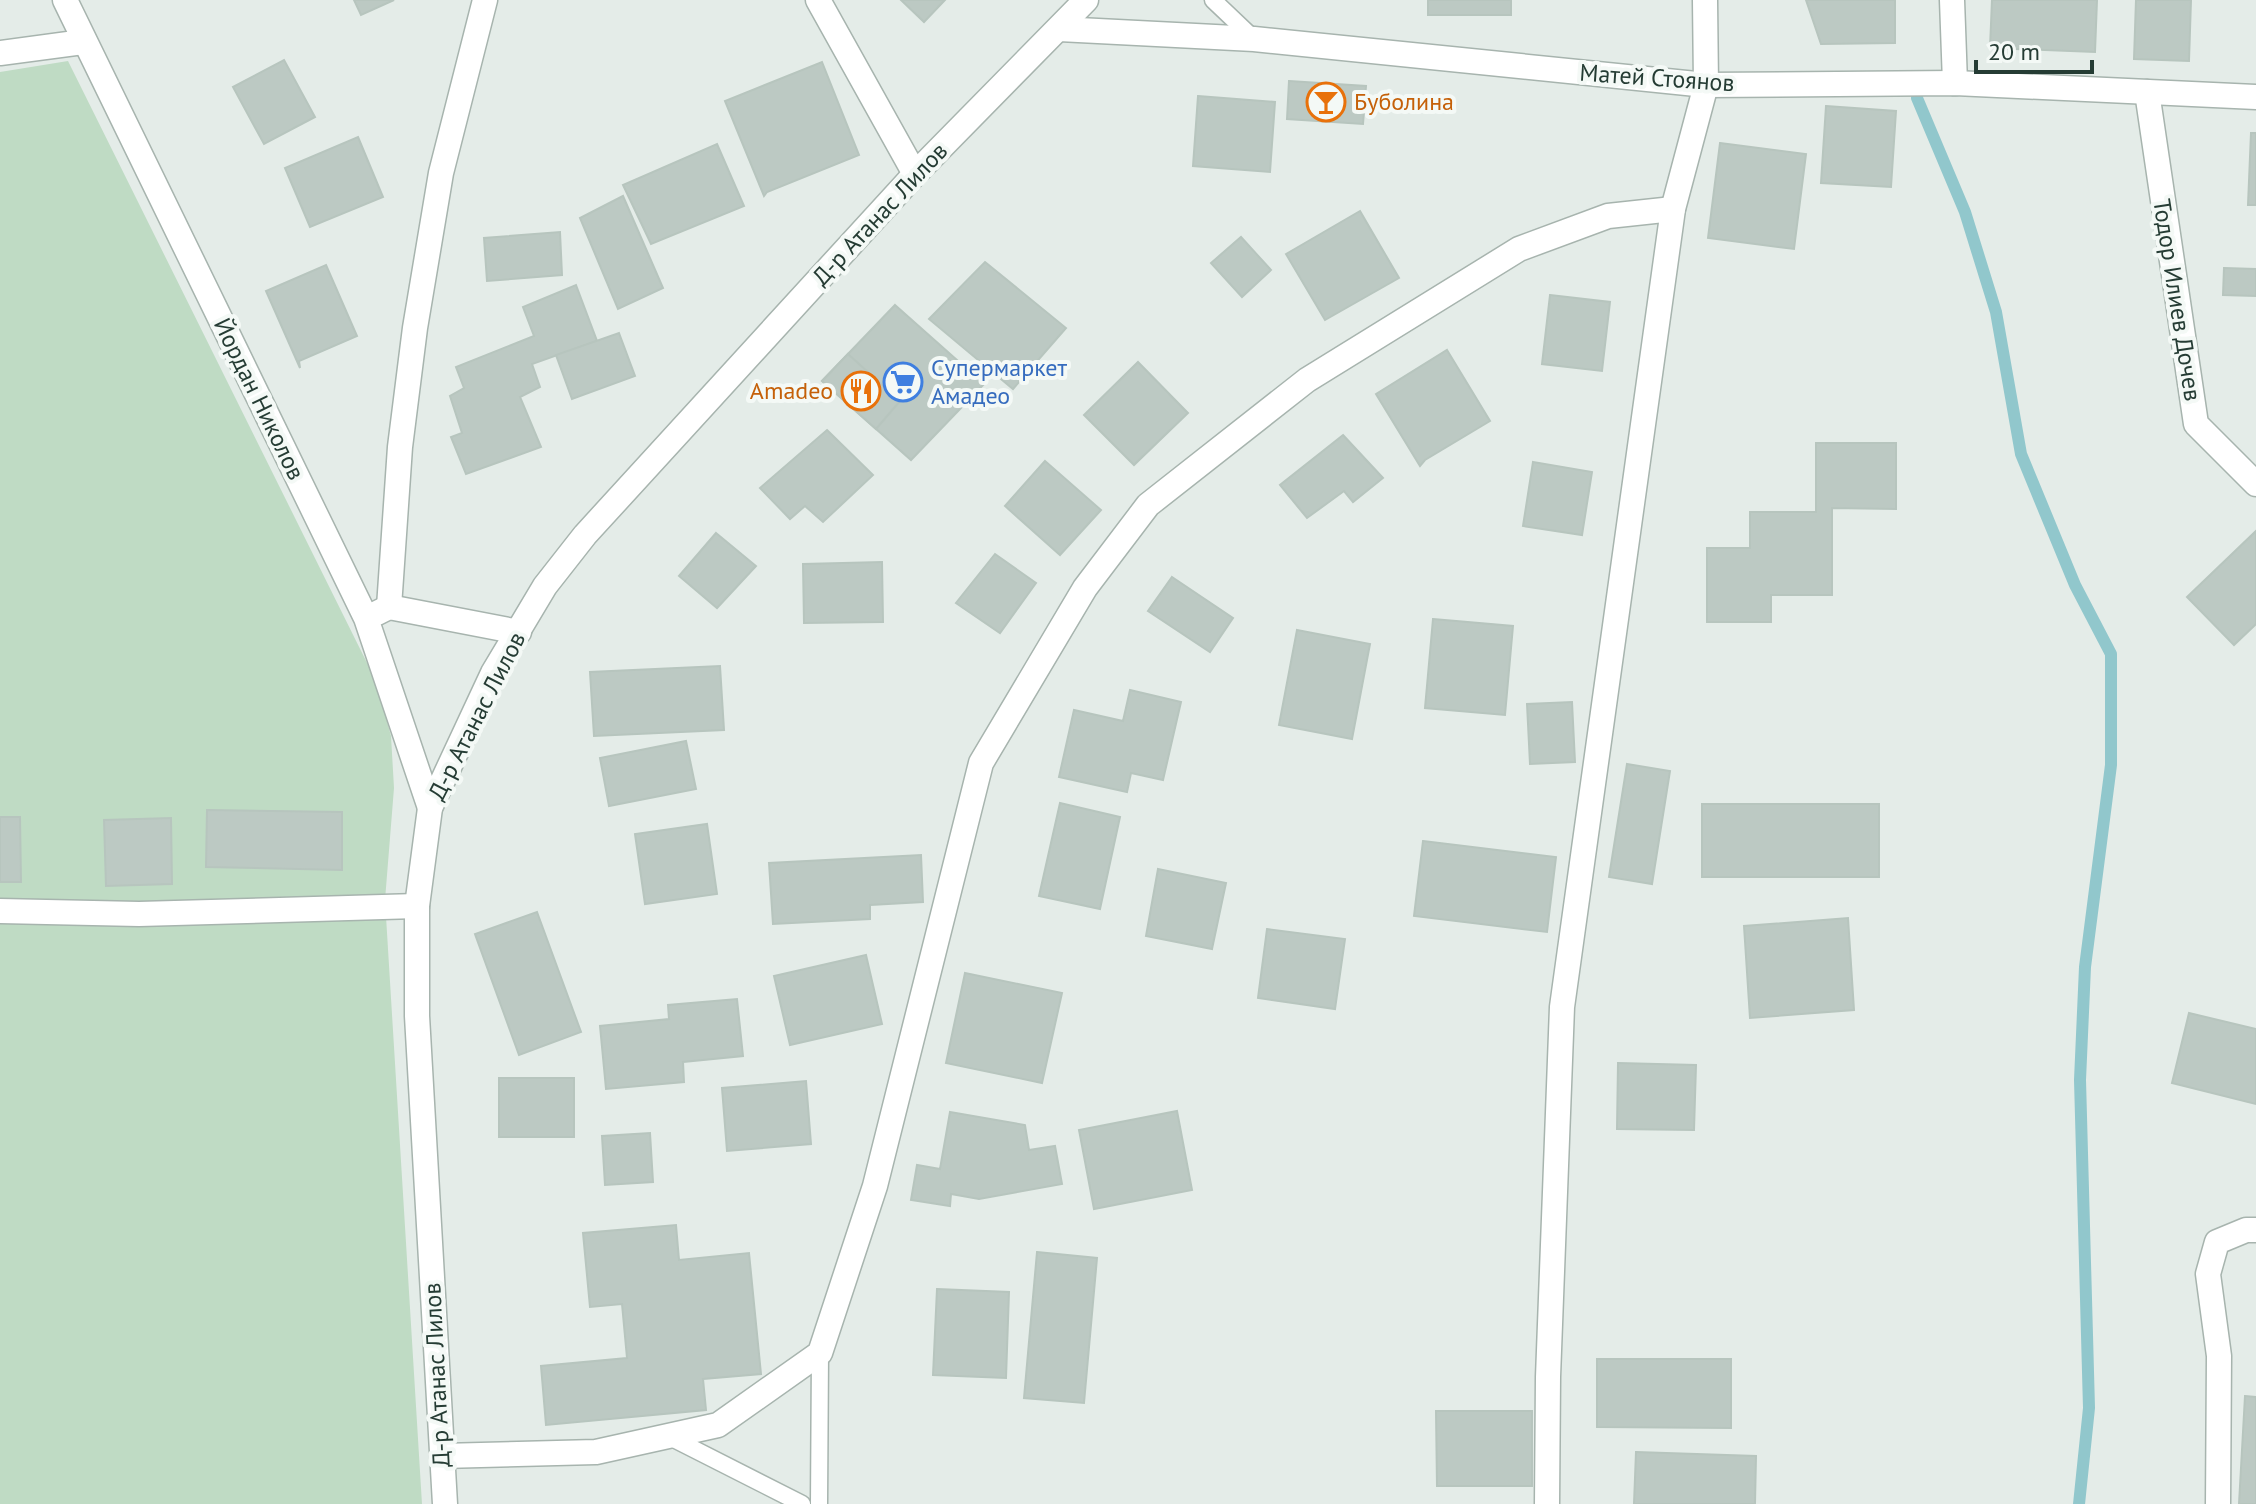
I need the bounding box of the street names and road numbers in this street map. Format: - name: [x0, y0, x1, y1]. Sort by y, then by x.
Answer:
- street label: Матей Стоянов: [1579, 57, 1736, 98]
- street label: Д-р Атанас Лилов: [805, 136, 954, 292]
- street label: Тодор Илиев Дочев: [2146, 197, 2209, 403]
- street label: Йордан Николов: [207, 313, 312, 485]
- street label: Д-р Атанас Лилов: [421, 626, 532, 805]
- street label: Д-р Атанас Лилов: [416, 1282, 457, 1468]

